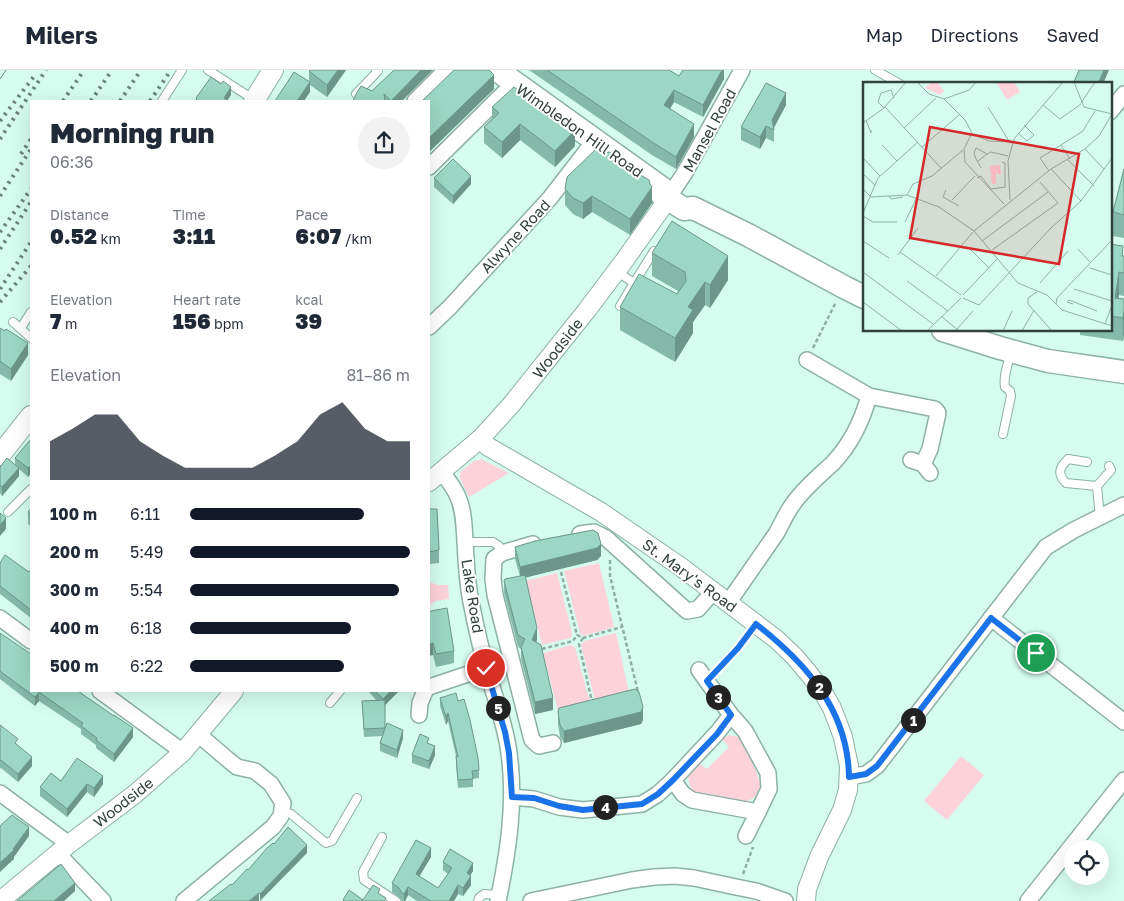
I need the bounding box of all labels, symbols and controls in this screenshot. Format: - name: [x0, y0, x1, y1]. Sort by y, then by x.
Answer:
- text: Milers: [25, 20, 98, 49]
- text: Map: [866, 24, 902, 46]
- text: Directions: [930, 24, 1018, 46]
- text: Saved: [1046, 24, 1099, 46]
- street label: Wimbledon Hill Road: [513, 79, 647, 181]
- inset map: [863, 82, 1112, 331]
- street label: Mansel Road: [679, 85, 739, 175]
- text: Morning run: [50, 116, 214, 149]
- button: share: [358, 117, 410, 169]
- text: 06:36: [50, 152, 93, 172]
- street label: Alwyne Road: [476, 196, 554, 276]
- text: Distance: [50, 206, 109, 223]
- text: Time: [173, 206, 206, 223]
- text: Pace: [295, 206, 328, 223]
- text: 0.52: [50, 223, 97, 249]
- text: 3:11: [173, 223, 215, 249]
- text: 6:07: [295, 223, 341, 249]
- text: km: [97, 230, 121, 247]
- text: /km: [341, 230, 372, 247]
- text: Elevation: [50, 291, 112, 308]
- text: Heart rate: [173, 291, 241, 308]
- text: kcal: [295, 291, 323, 308]
- text: 7: [50, 308, 62, 334]
- text: 156: [173, 308, 211, 334]
- text: 39: [295, 308, 322, 334]
- street label: Woodside: [528, 314, 586, 381]
- text: m: [62, 315, 77, 332]
- text: bpm: [211, 315, 244, 332]
- text: Elevation: [50, 365, 121, 385]
- text: 81–86 m: [346, 365, 410, 385]
- text: 100 m: [50, 504, 97, 524]
- text: 6:11: [130, 504, 160, 524]
- street label: St. Mary's Road: [639, 535, 741, 615]
- text: 200 m: [50, 542, 99, 562]
- text: 5:49: [130, 542, 164, 562]
- street label: Lake Road: [458, 558, 488, 634]
- text: 300 m: [50, 580, 99, 600]
- text: 5:54: [130, 580, 163, 600]
- text: 400 m: [50, 618, 99, 638]
- text: 6:18: [130, 618, 162, 638]
- pin: [1015, 632, 1057, 674]
- icon: arrive: [1022, 639, 1050, 667]
- pin: [465, 647, 507, 689]
- icon: check: [472, 654, 500, 682]
- text: 500 m: [50, 656, 99, 676]
- text: 6:22: [130, 656, 163, 676]
- pin: 2: [806, 674, 832, 700]
- text: 2: [815, 679, 824, 696]
- pin: 3: [706, 684, 730, 710]
- text: 3: [714, 689, 723, 706]
- pin: 5: [486, 696, 510, 720]
- text: 5: [494, 700, 503, 717]
- pin: 1: [900, 708, 926, 732]
- text: 1: [910, 712, 917, 729]
- street label: Woodside: [90, 773, 157, 831]
- pin: 4: [592, 794, 618, 820]
- text: 4: [601, 799, 610, 816]
- map controls: [1064, 840, 1109, 885]
- button: locate: [1064, 840, 1109, 885]

